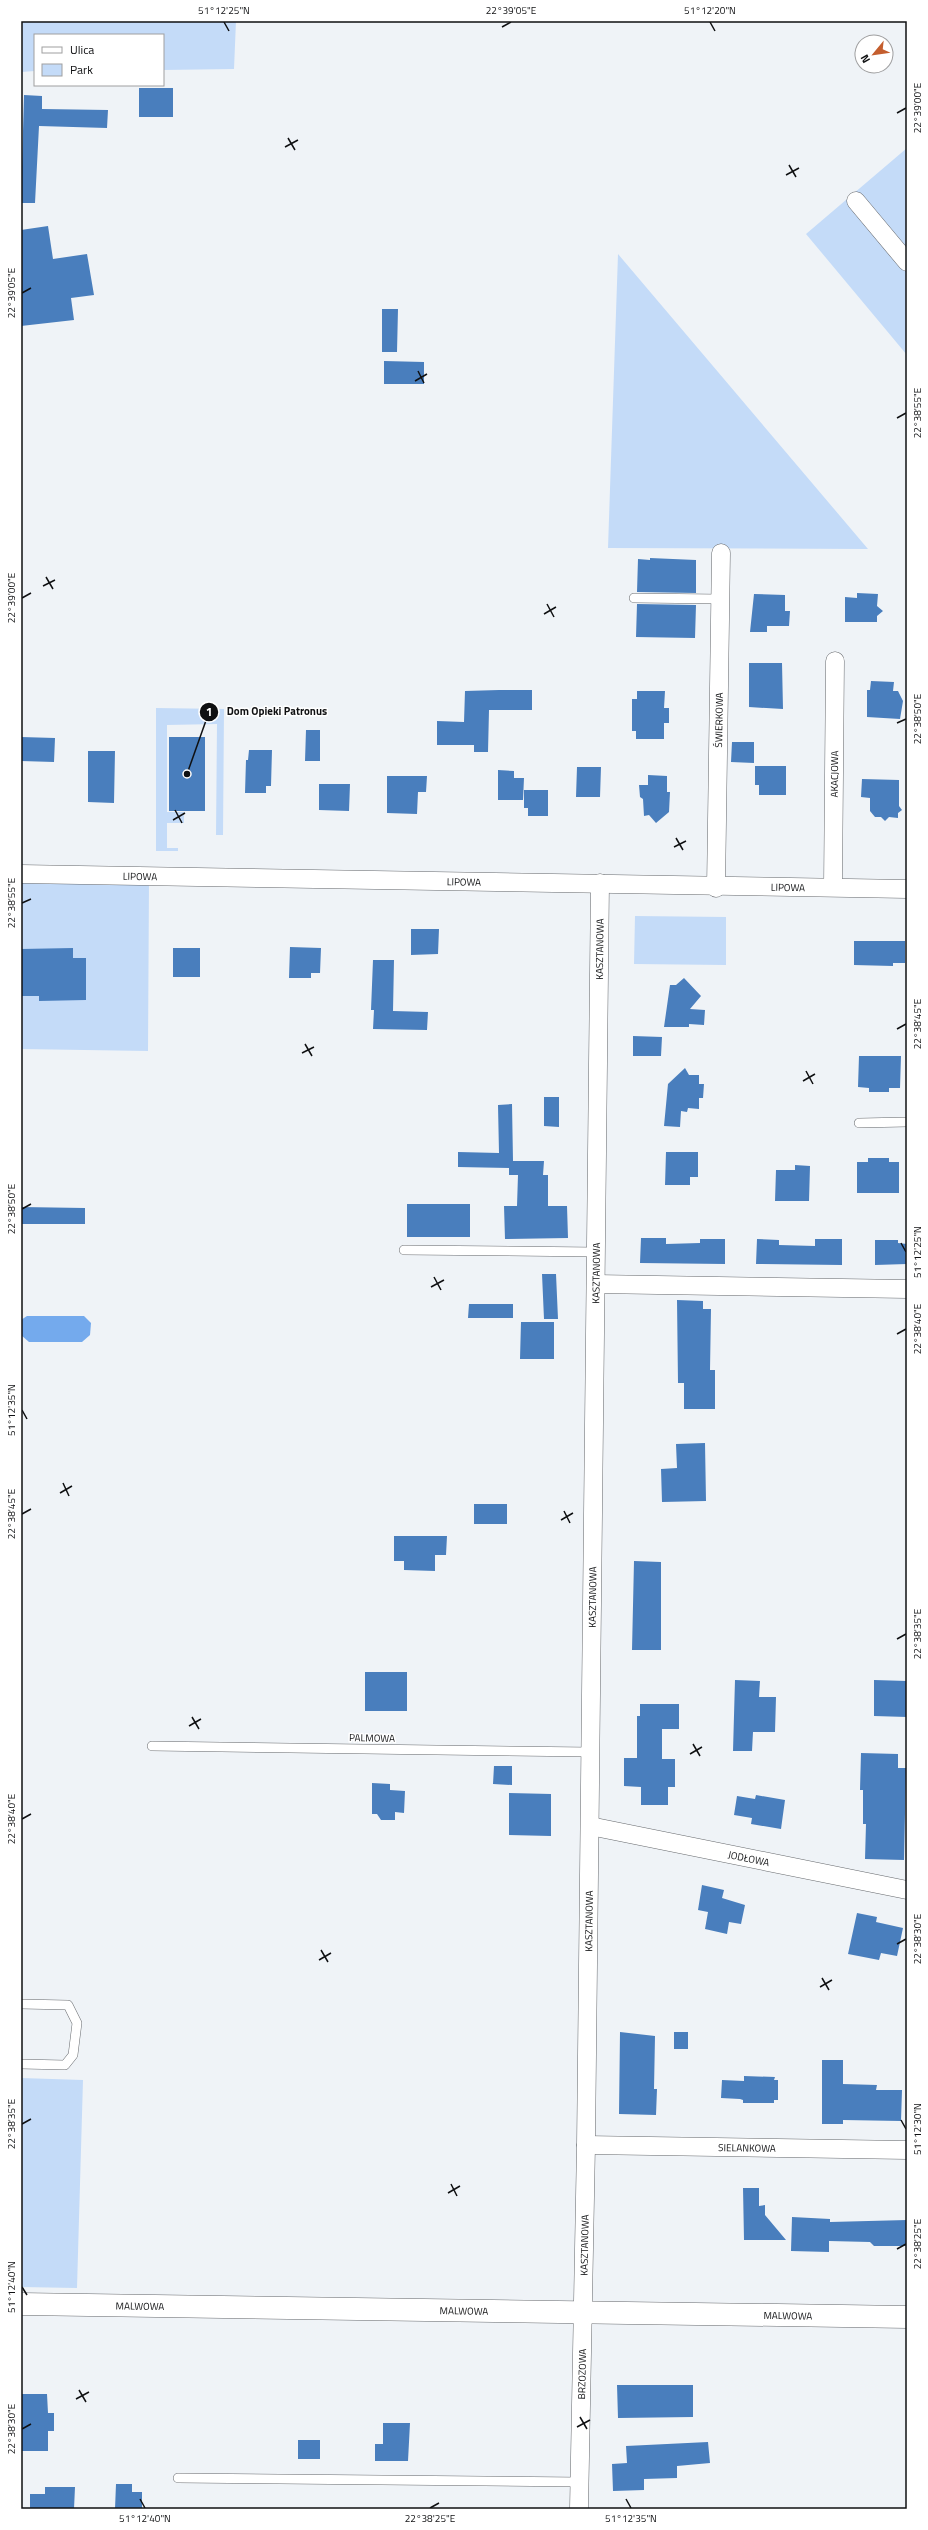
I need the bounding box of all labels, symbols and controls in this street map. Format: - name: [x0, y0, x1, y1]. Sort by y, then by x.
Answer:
- text: 51°12'25"N: [198, 3, 250, 18]
- text: 22°39'05"E: [486, 3, 537, 18]
- text: 51°12'20"N: [684, 3, 736, 18]
- legend: [34, 34, 164, 86]
- north arrow: [854, 34, 894, 74]
- text: Ulica: [70, 40, 94, 59]
- text: N: [856, 52, 874, 66]
- text: Park: [70, 60, 93, 79]
- text: 22°39'00"E: [910, 82, 925, 133]
- text: 22°39'05"E: [4, 267, 19, 318]
- text: 22°38'55"E: [910, 387, 925, 438]
- text: 22°39'00"E: [4, 572, 19, 623]
- street label: ŚWIERKOWA: [711, 692, 726, 748]
- text: 22°38'50"E: [910, 693, 925, 744]
- callout: Dom Opieki Patronus: [199, 700, 335, 723]
- text: 1: [206, 702, 212, 721]
- text: Dom Opieki Patronus: [227, 703, 327, 719]
- street label: AKACJOWA: [826, 750, 842, 798]
- street label: LIPOWA: [123, 868, 157, 884]
- street label: LIPOWA: [447, 874, 481, 889]
- text: 22°38'55"E: [4, 877, 19, 928]
- street label: LIPOWA: [771, 879, 805, 895]
- street label: KASZTANOWA: [591, 918, 607, 980]
- text: 22°38'45"E: [910, 998, 925, 1049]
- text: 22°38'50"E: [4, 1183, 19, 1234]
- text: 51°12'25"N: [910, 1226, 925, 1278]
- street label: KASZTANOWA: [588, 1242, 604, 1304]
- text: 22°38'40"E: [910, 1303, 925, 1354]
- text: 51°12'35"N: [4, 1384, 19, 1436]
- text: 22°38'45"E: [4, 1488, 19, 1539]
- street label: KASZTANOWA: [584, 1566, 600, 1628]
- text: 22°38'35"E: [910, 1608, 925, 1659]
- street label: PALMOWA: [349, 1730, 395, 1746]
- text: 22°38'40"E: [4, 1793, 19, 1844]
- street label: JODŁOWA: [727, 1847, 771, 1870]
- street label: KASZTANOWA: [581, 1890, 596, 1952]
- text: 22°38'30"E: [910, 1913, 925, 1964]
- text: 22°38'35"E: [4, 2098, 19, 2149]
- text: 51°12'30"N: [910, 2103, 925, 2155]
- street label: SIELANKOWA: [718, 2140, 776, 2155]
- street label: KASZTANOWA: [576, 2214, 592, 2276]
- text: 22°38'25"E: [910, 2218, 925, 2269]
- text: 51°12'40"N: [4, 2261, 19, 2313]
- street label: MALWOWA: [115, 2298, 165, 2314]
- street label: MALWOWA: [439, 2303, 488, 2318]
- street label: MALWOWA: [763, 2307, 812, 2323]
- street label: BRZOZOWA: [574, 2348, 590, 2400]
- text: 22°38'30"E: [4, 2403, 19, 2454]
- text: 51°12'40"N: [119, 2511, 171, 2526]
- text: 22°38'25"E: [405, 2511, 456, 2526]
- text: 51°12'35"N: [605, 2511, 657, 2526]

